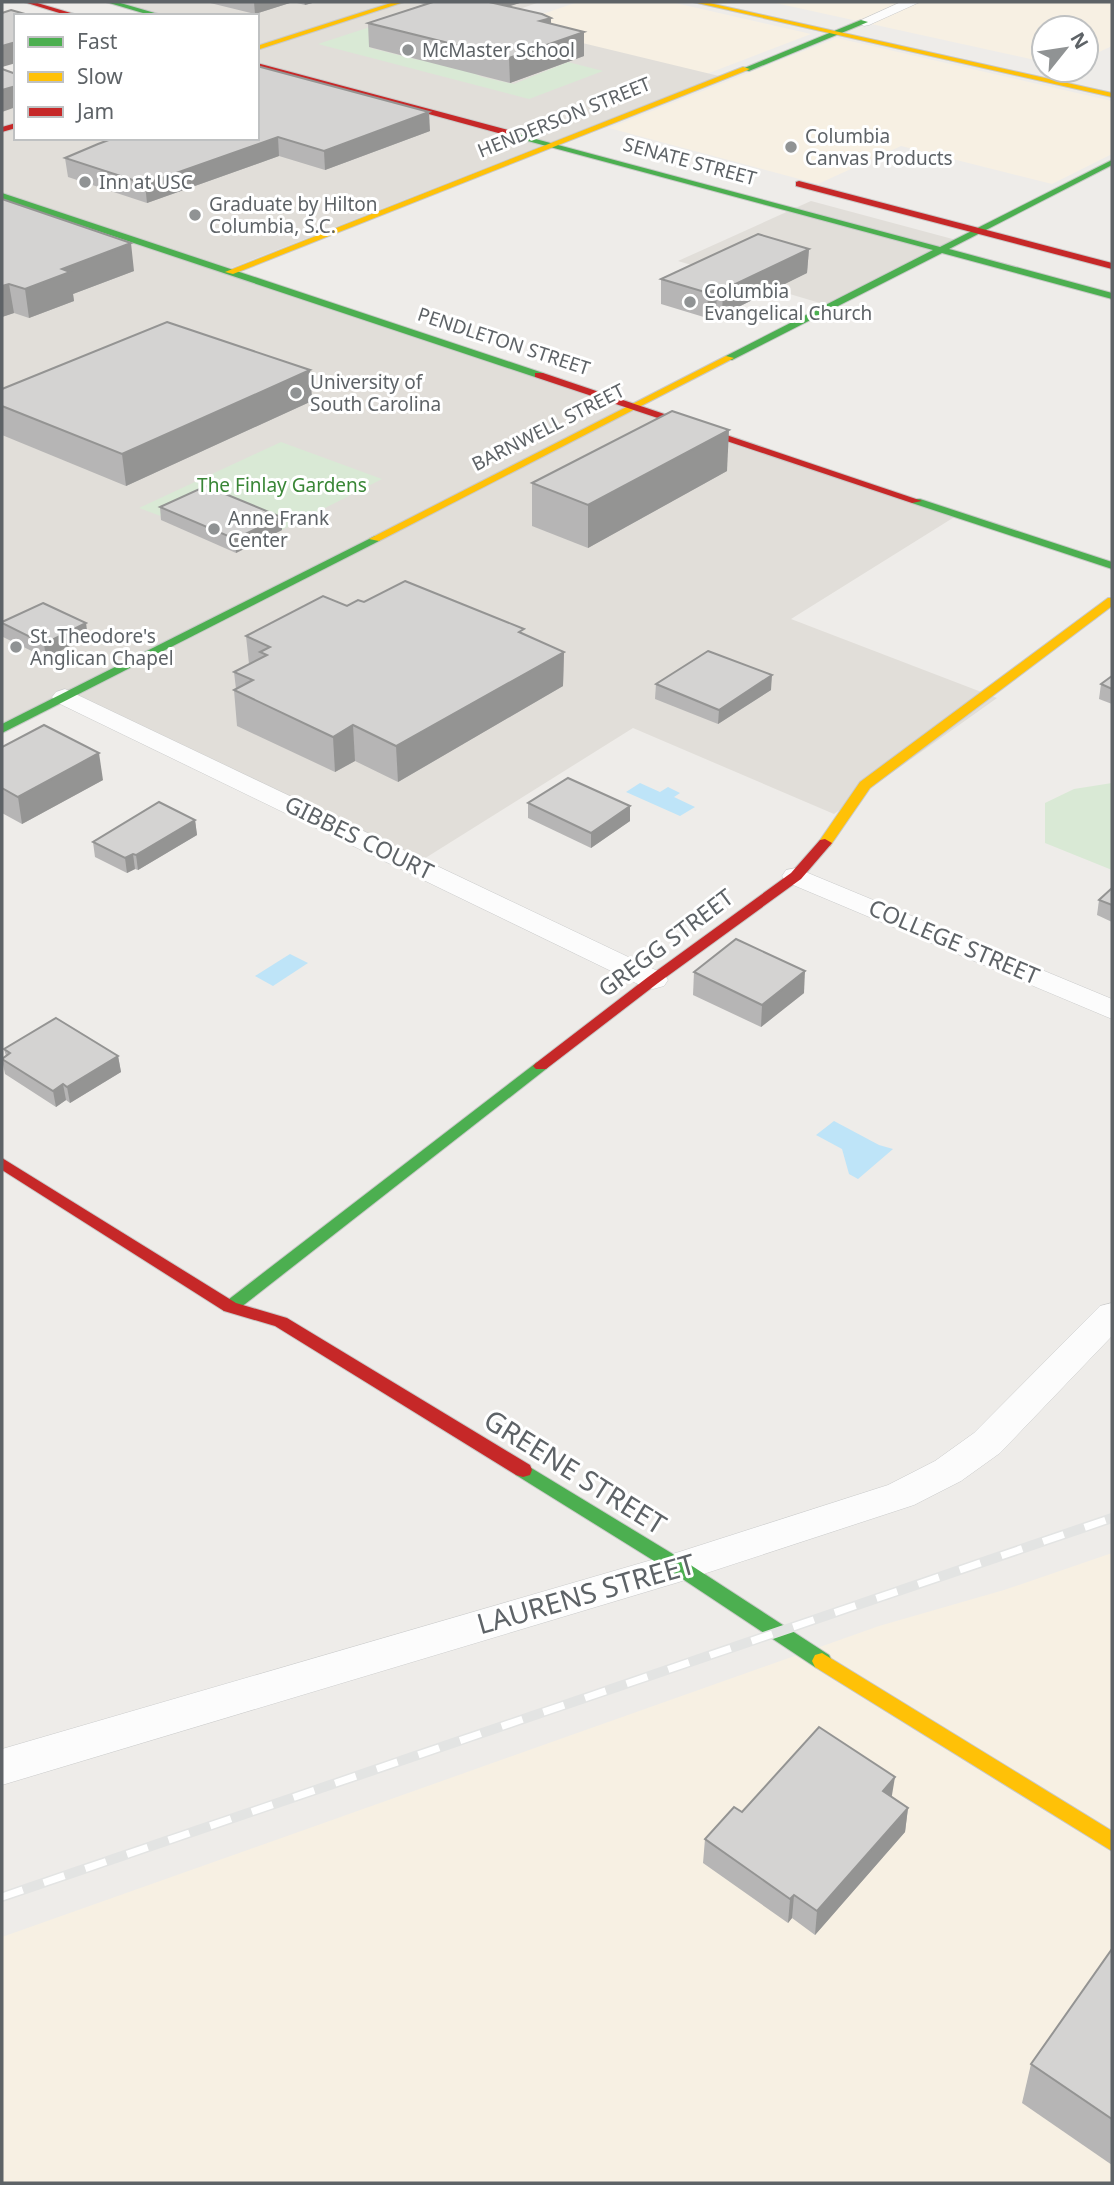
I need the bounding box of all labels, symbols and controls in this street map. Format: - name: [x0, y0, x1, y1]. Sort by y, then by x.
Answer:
- legend: [14, 14, 259, 140]
- north arrow: [1030, 14, 1100, 84]
- text: Fast: [77, 27, 118, 55]
- text: N: [1065, 27, 1095, 54]
- place label: McMaster School: [422, 37, 575, 63]
- marker: McMaster School: [400, 42, 416, 58]
- text: Slow: [77, 62, 123, 90]
- street label: HENDERSON STREET: [474, 70, 655, 164]
- text: Jam: [75, 97, 114, 125]
- place label: Columbia Canvas Products: [805, 123, 953, 171]
- street label: SENATE STREET: [621, 131, 760, 191]
- marker: Columbia Canvas Products: [783, 139, 799, 155]
- place label: Inn at USC: [99, 169, 193, 195]
- marker: Inn at USC: [77, 174, 93, 190]
- place label: Graduate by Hilton Columbia, S.C.: [209, 191, 377, 239]
- marker: Graduate by Hilton Columbia, S.C.: [187, 207, 203, 223]
- place label: Columbia Evangelical Church: [704, 278, 872, 326]
- marker: Columbia Evangelical Church: [682, 294, 698, 310]
- street label: PENDLETON STREET: [414, 301, 594, 381]
- place label: University of South Carolina: [310, 369, 441, 417]
- street label: BARNWELL STREET: [467, 377, 629, 477]
- marker: University of South Carolina: [288, 385, 304, 401]
- park label: The Finlay Gardens: [197, 472, 367, 498]
- place label: Anne Frank Center: [228, 505, 329, 553]
- marker: Anne Frank Center: [206, 521, 222, 537]
- place label: St. Theodore's Anglican Chapel: [30, 623, 174, 671]
- marker: St. Theodore's Anglican Chapel: [8, 639, 24, 655]
- street label: GIBBES COURT: [280, 787, 439, 887]
- street label: GREGG STREET: [591, 881, 740, 1004]
- street label: COLLEGE STREET: [864, 891, 1045, 992]
- street label: GREENE STREET: [477, 1400, 674, 1543]
- street label: LAURENS STREET: [472, 1544, 700, 1642]

